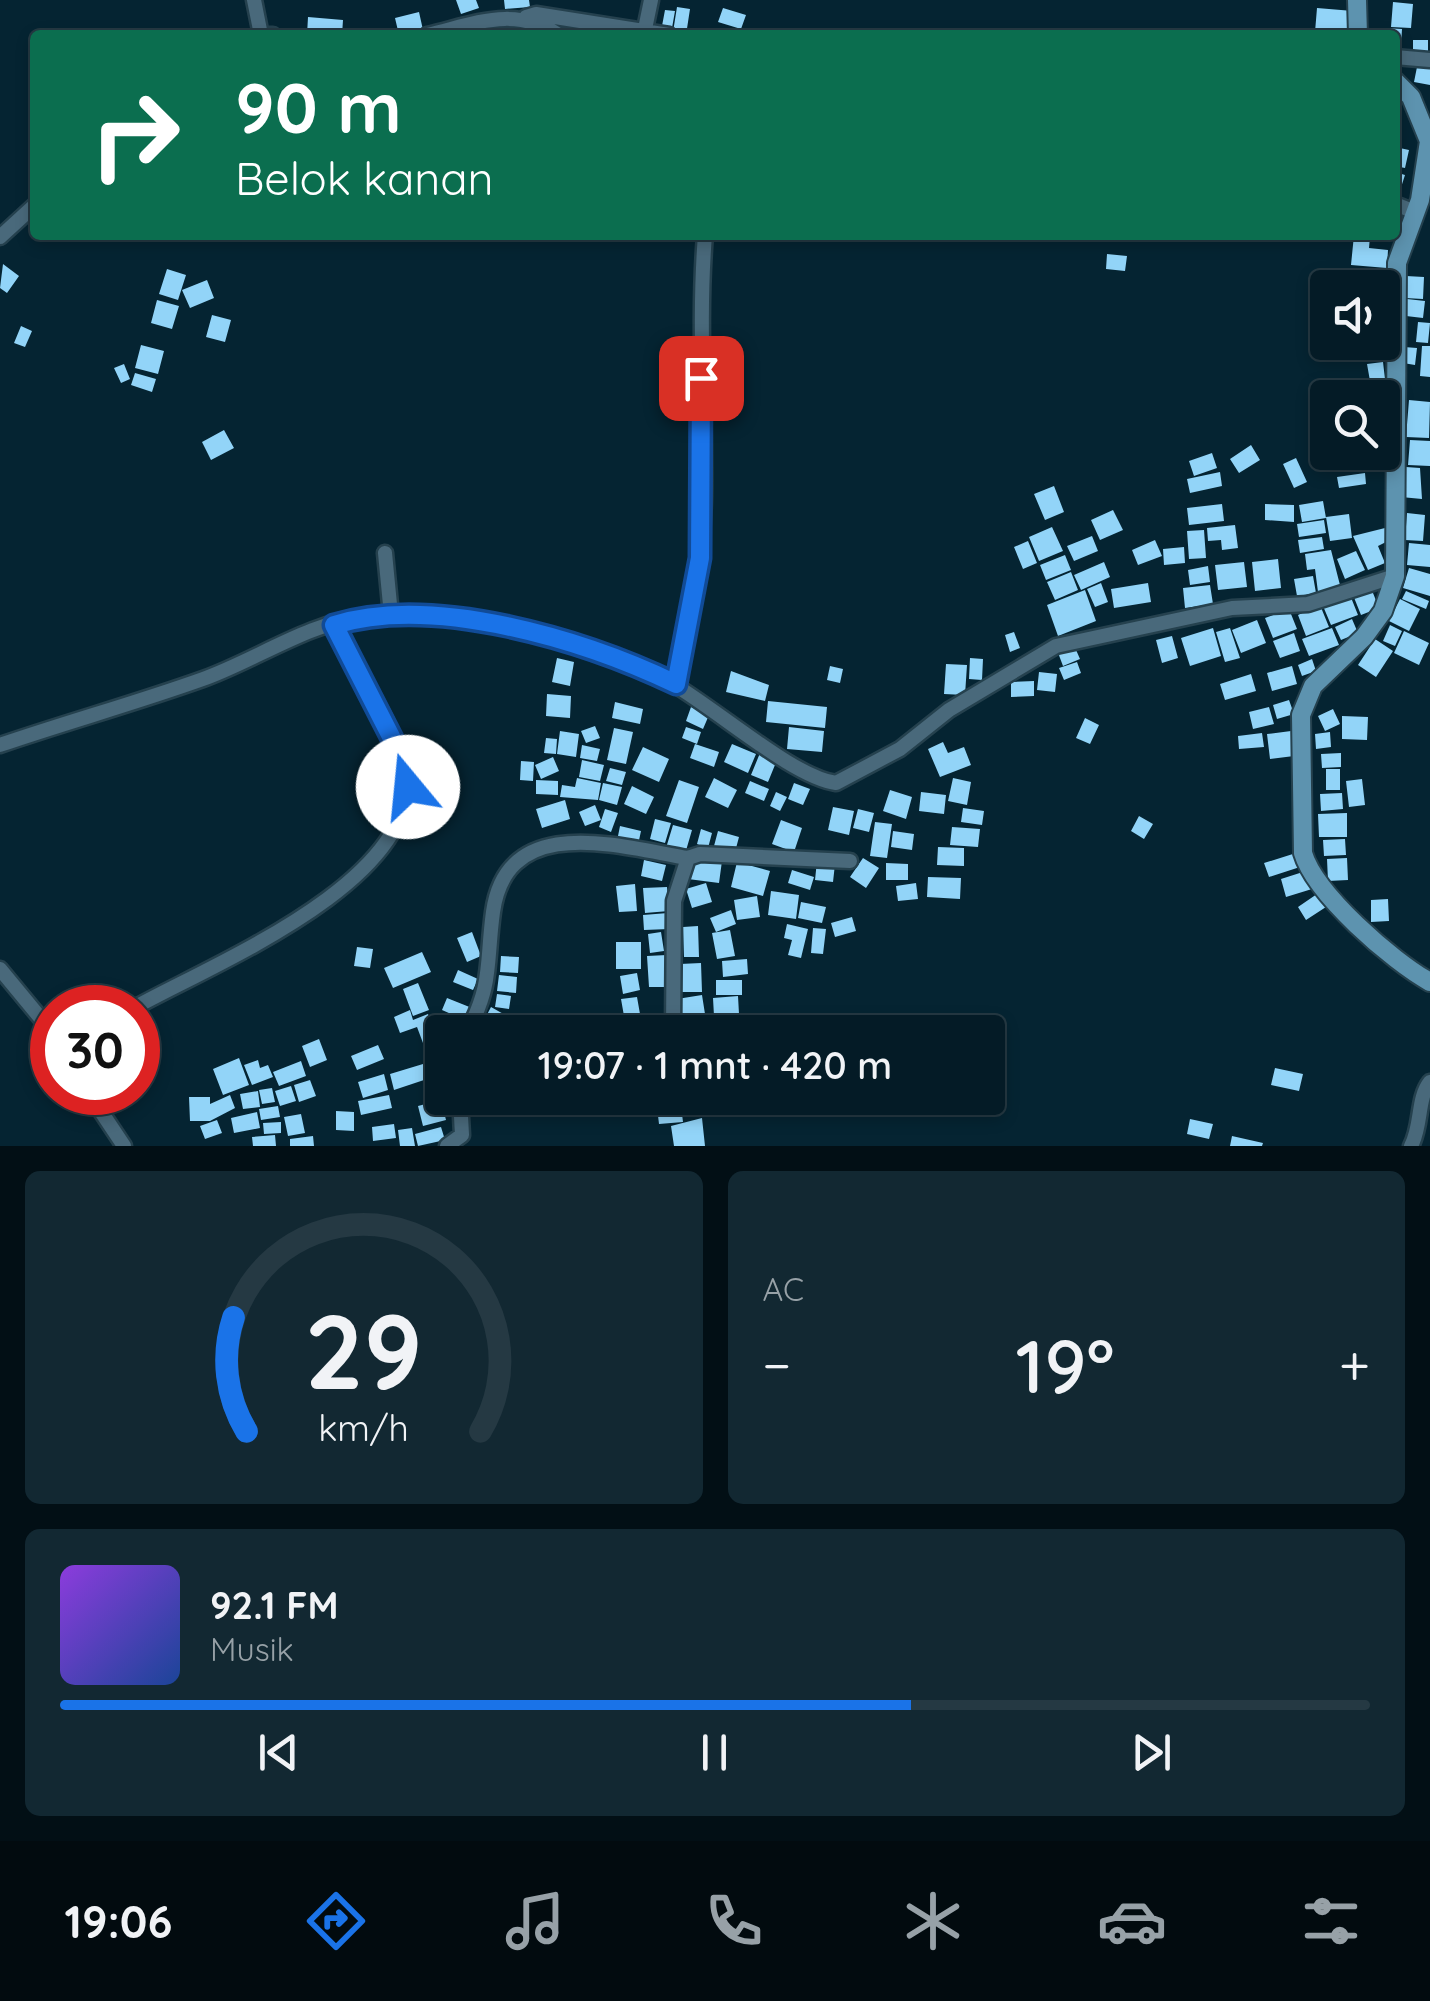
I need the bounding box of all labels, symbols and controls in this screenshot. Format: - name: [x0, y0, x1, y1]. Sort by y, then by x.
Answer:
- text: 90 m: [235, 63, 402, 151]
- icon: right: [70, 70, 200, 200]
- text: Belok kanan: [235, 150, 494, 206]
- map controls: [1310, 270, 1400, 470]
- button: sound: [1310, 270, 1400, 360]
- pin: [659, 336, 744, 421]
- icon: arrive: [674, 351, 729, 406]
- button: search: [1310, 380, 1400, 470]
- position arrow: [356, 735, 460, 839]
- speed limit sign: 30: [30, 985, 160, 1115]
- text: 19:07 · 1 mnt · 420 m: [538, 1041, 892, 1089]
- text: AC: [763, 1269, 804, 1309]
- text: 29: [305, 1285, 423, 1415]
- text: 19°: [1016, 1318, 1115, 1412]
- text: −: [763, 1330, 791, 1399]
- text: +: [1339, 1330, 1370, 1399]
- text: km/h: [318, 1405, 409, 1450]
- text: 92.1 FM: [210, 1581, 339, 1629]
- text: Musik: [210, 1629, 294, 1669]
- icon: previous: [251, 1725, 306, 1780]
- icon: pause: [687, 1725, 742, 1780]
- icon: next: [1124, 1725, 1179, 1780]
- icon: directions: [301, 1886, 371, 1956]
- icon: music: [500, 1886, 570, 1956]
- icon: phone: [699, 1886, 769, 1956]
- icon: climate: [898, 1886, 968, 1956]
- icon: car: [1097, 1886, 1167, 1956]
- icon: filters: [1296, 1886, 1366, 1956]
- text: 19:06: [64, 1893, 172, 1949]

